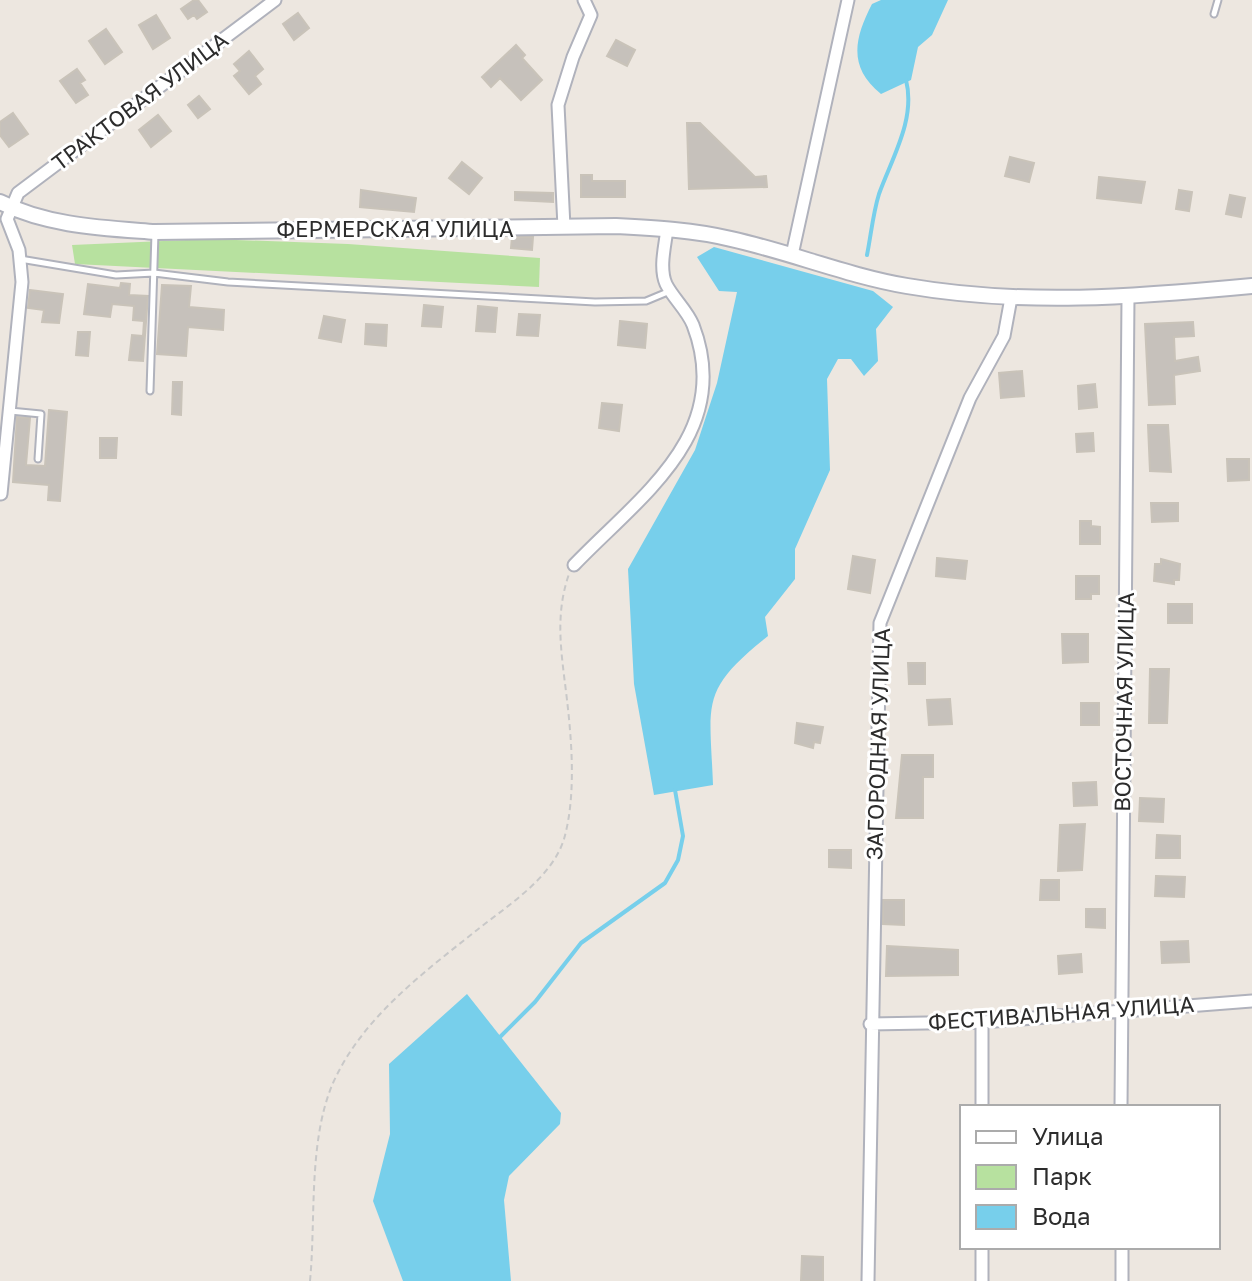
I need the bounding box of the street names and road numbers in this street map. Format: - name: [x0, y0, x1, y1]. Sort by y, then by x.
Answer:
- street label: ТРАКТОВАЯ УЛИЦА: [46, 25, 233, 176]
- street label: ФЕРМЕРСКАЯ УЛИЦА: [276, 215, 514, 242]
- street label: ВОСТОЧНАЯ УЛИЦА: [1108, 592, 1139, 812]
- street label: ЗАГОРОДНАЯ УЛИЦА: [860, 627, 895, 861]
- street label: ФЕСТИВАЛЬНАЯ УЛИЦА: [927, 990, 1195, 1035]

